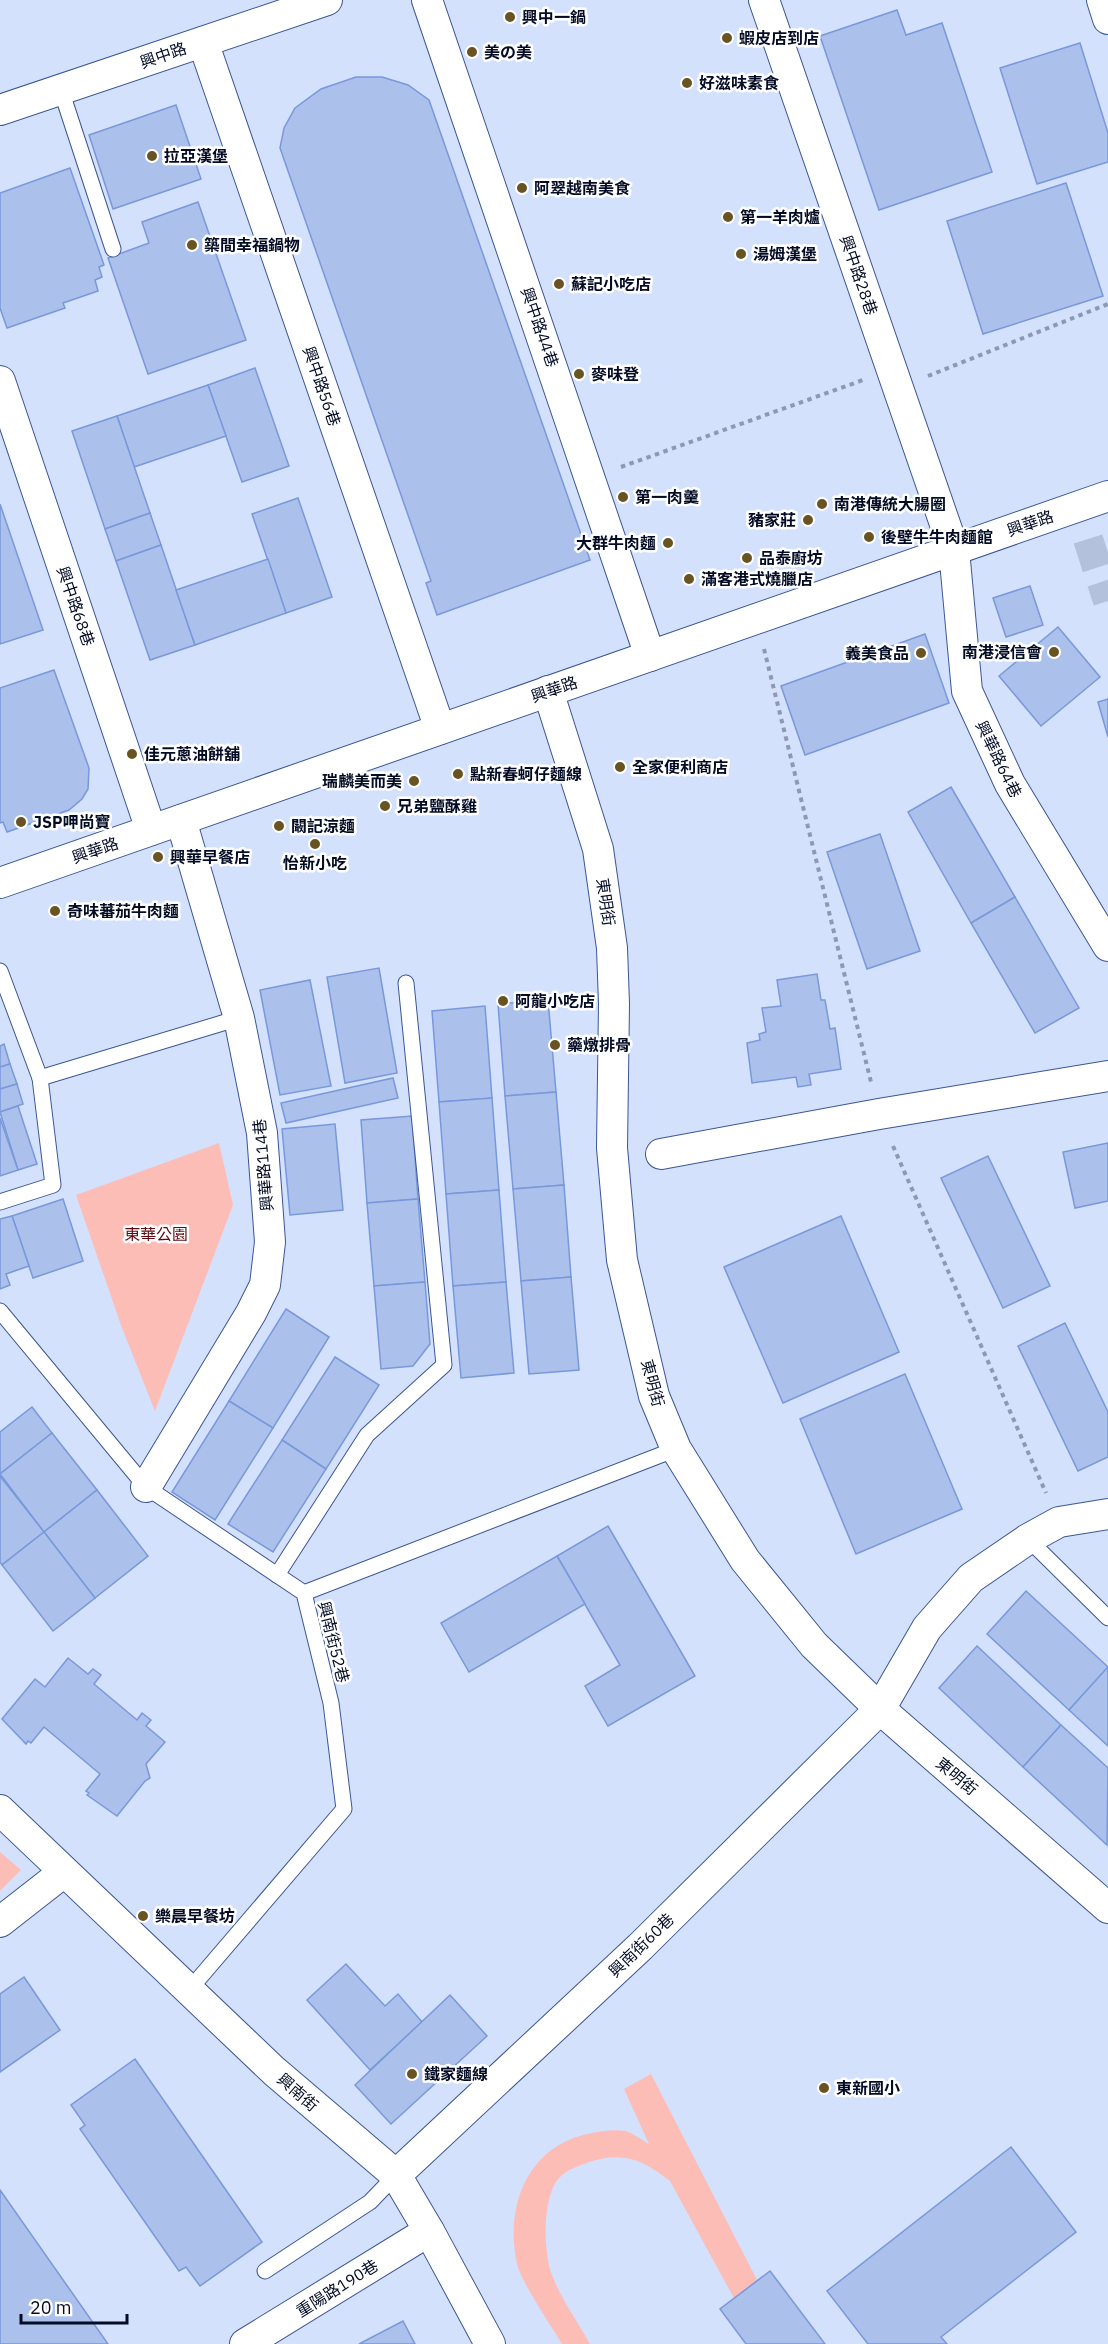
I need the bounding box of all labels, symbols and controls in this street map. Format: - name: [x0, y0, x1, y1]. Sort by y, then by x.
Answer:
- place label: 興中一鍋: [522, 7, 586, 27]
- marker: 興中一鍋: [503, 10, 517, 24]
- place label: 蝦皮店到店: [739, 28, 819, 48]
- marker: 蝦皮店到店: [720, 31, 734, 45]
- street label: 興中路: [137, 38, 189, 72]
- place label: 美の美: [484, 42, 532, 62]
- marker: 美の美: [465, 45, 479, 59]
- place label: 好滋味素食: [699, 73, 779, 93]
- marker: 好滋味素食: [680, 76, 694, 90]
- place label: 拉亞漢堡: [164, 146, 228, 166]
- marker: 拉亞漢堡: [145, 149, 159, 163]
- place label: 阿翠越南美食: [534, 178, 630, 198]
- marker: 阿翠越南美食: [515, 181, 529, 195]
- place label: 第一羊肉爐: [740, 207, 820, 227]
- marker: 第一羊肉爐: [721, 210, 735, 224]
- street label: 興中路28巷: [836, 232, 882, 318]
- place label: 築間幸福鍋物: [204, 235, 300, 255]
- marker: 築間幸福鍋物: [185, 238, 199, 252]
- place label: 湯姆漢堡: [753, 244, 817, 264]
- marker: 湯姆漢堡: [734, 247, 748, 261]
- place label: 蘇記小吃店: [571, 274, 651, 294]
- marker: 蘇記小吃店: [552, 277, 566, 291]
- street label: 興中路44巷: [517, 284, 563, 370]
- street label: 興中路56巷: [299, 343, 345, 429]
- place label: 麥味登: [591, 364, 639, 384]
- marker: 麥味登: [572, 367, 586, 381]
- place label: 第一肉羹: [635, 487, 699, 507]
- marker: 第一肉羹: [616, 490, 630, 504]
- place label: 南港傳統大腸圈: [834, 494, 946, 514]
- marker: 南港傳統大腸圈: [815, 497, 829, 511]
- street label: 興華路: [1004, 506, 1056, 540]
- place label: 豬家莊: [748, 510, 796, 530]
- marker: 豬家莊: [801, 513, 815, 527]
- place label: 後壁牛牛肉麵館: [881, 527, 993, 547]
- marker: 後壁牛牛肉麵館: [862, 530, 876, 544]
- place label: 大群牛肉麵: [576, 533, 656, 553]
- marker: 大群牛肉麵: [661, 536, 675, 550]
- place label: 品泰廚坊: [759, 548, 823, 568]
- marker: 品泰廚坊: [740, 551, 754, 565]
- street label: 興中路68巷: [53, 563, 99, 649]
- place label: 滿客港式燒臘店: [701, 569, 813, 589]
- marker: 滿客港式燒臘店: [682, 572, 696, 586]
- place label: 南港浸信會: [962, 642, 1042, 662]
- place label: 義美食品: [845, 643, 909, 663]
- marker: 南港浸信會: [1047, 645, 1061, 659]
- marker: 義美食品: [914, 646, 928, 660]
- street label: 興華路: [528, 672, 580, 706]
- street label: 興華路64巷: [972, 717, 1026, 801]
- place label: 佳元蔥油餅舖: [144, 744, 240, 764]
- marker: 佳元蔥油餅舖: [125, 747, 139, 761]
- place label: 全家便利商店: [632, 757, 728, 777]
- marker: 全家便利商店: [613, 760, 627, 774]
- place label: 點新春蚵仔麵線: [470, 764, 582, 784]
- marker: 點新春蚵仔麵線: [451, 767, 465, 781]
- place label: 瑞麟美而美: [322, 771, 402, 791]
- marker: 瑞麟美而美: [407, 774, 421, 788]
- place label: 兄弟鹽酥雞: [397, 796, 477, 816]
- marker: 兄弟鹽酥雞: [378, 799, 392, 813]
- place label: JSP呷尚寶: [33, 812, 110, 832]
- marker: JSP呷尚寶: [14, 815, 28, 829]
- place label: 闞記涼麵: [291, 816, 355, 836]
- marker: 闞記涼麵: [272, 819, 286, 833]
- street label: 興華路: [69, 833, 121, 867]
- marker: 怡新小吃: [308, 837, 322, 851]
- place label: 興華早餐店: [170, 847, 250, 867]
- marker: 興華早餐店: [151, 850, 165, 864]
- place label: 怡新小吃: [283, 853, 347, 873]
- street label: 東明街: [593, 877, 619, 927]
- place label: 奇味蕃茄牛肉麵: [67, 901, 179, 921]
- marker: 奇味蕃茄牛肉麵: [48, 904, 62, 918]
- place label: 阿龍小吃店: [515, 991, 595, 1011]
- marker: 阿龍小吃店: [496, 994, 510, 1008]
- place label: 藥燉排骨: [567, 1035, 631, 1055]
- marker: 藥燉排骨: [548, 1038, 562, 1052]
- street label: 興華路114巷: [249, 1118, 277, 1212]
- park label: 東華公園: [124, 1224, 188, 1244]
- street label: 東明街: [637, 1357, 669, 1409]
- street label: 興南街52巷: [314, 1599, 354, 1685]
- street label: 東明街: [932, 1753, 982, 1799]
- place label: 樂晨早餐坊: [155, 1906, 235, 1926]
- marker: 樂晨早餐坊: [136, 1909, 150, 1923]
- street label: 興南街60巷: [604, 1909, 678, 1981]
- place label: 鐵家麵線: [424, 2064, 488, 2084]
- marker: 鐵家麵線: [405, 2067, 419, 2081]
- street label: 興南街: [273, 2069, 323, 2115]
- place label: 東新國小: [836, 2078, 900, 2098]
- marker: 東新國小: [817, 2081, 831, 2095]
- street label: 重陽路190巷: [292, 2255, 382, 2321]
- scale bar: [21, 2287, 128, 2325]
- text: 20 m: [30, 2296, 72, 2319]

